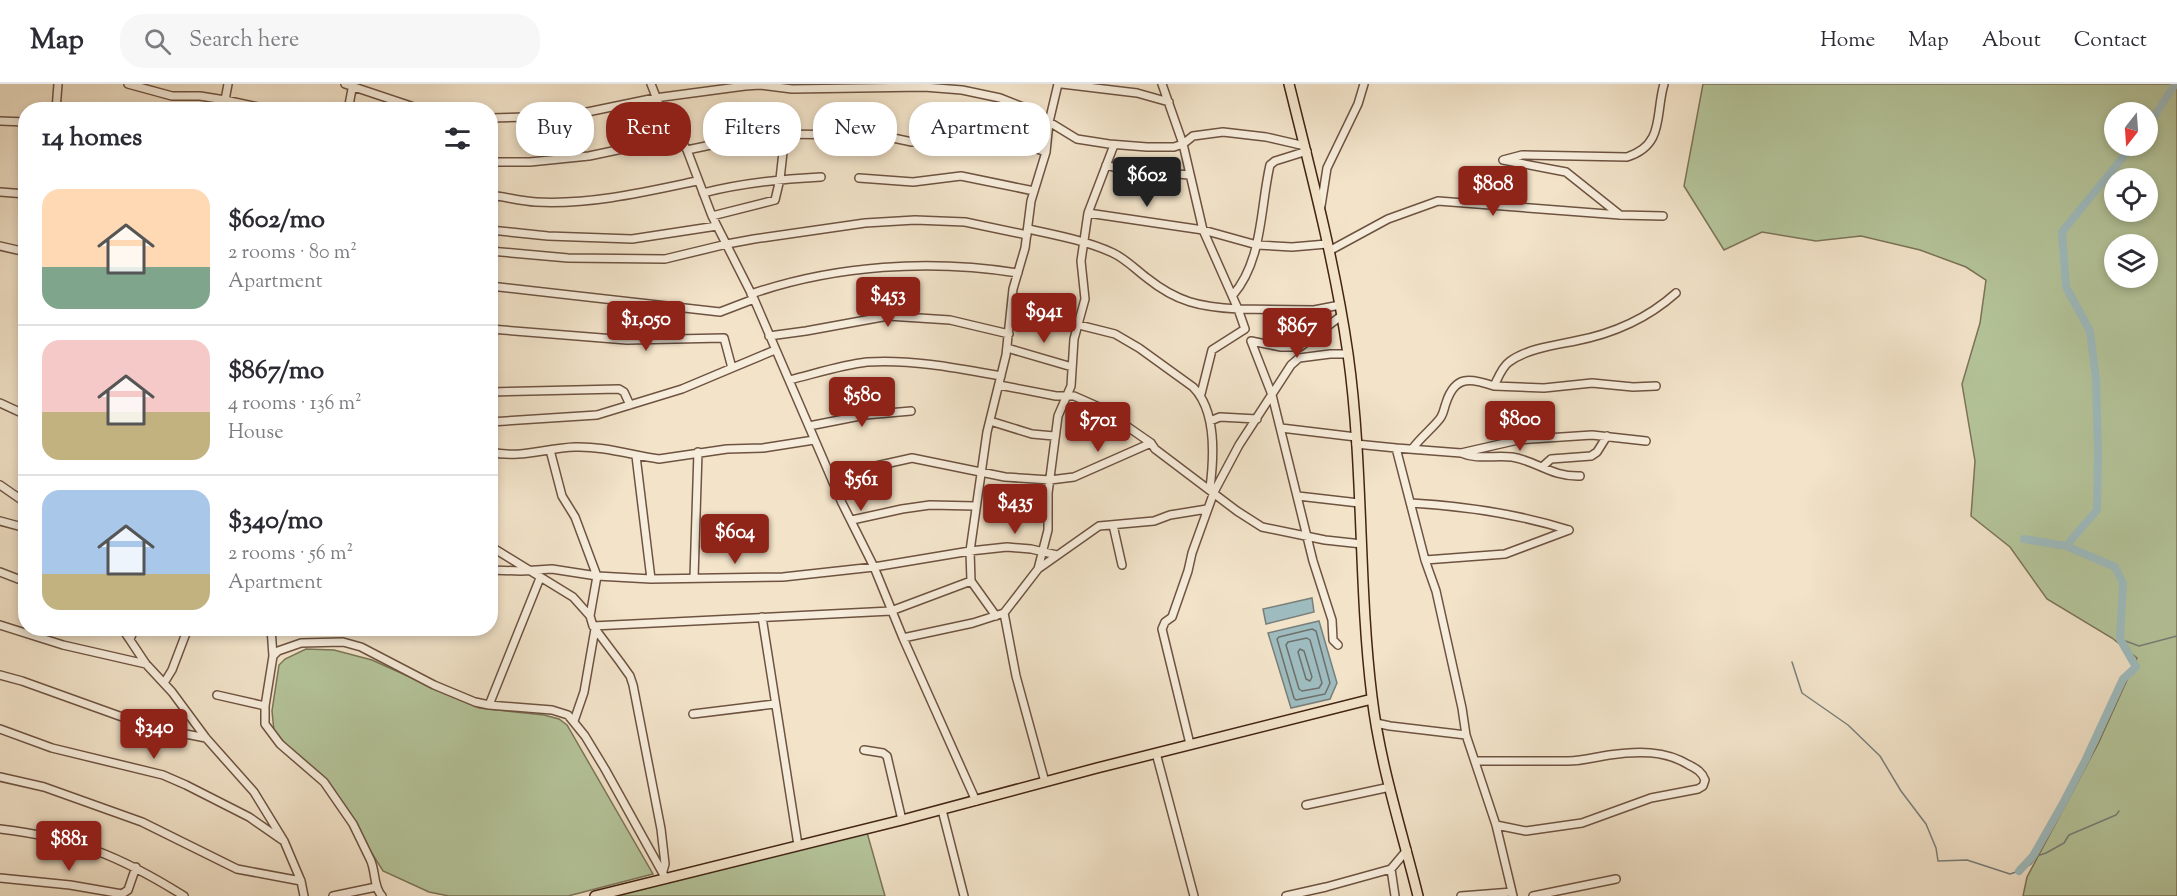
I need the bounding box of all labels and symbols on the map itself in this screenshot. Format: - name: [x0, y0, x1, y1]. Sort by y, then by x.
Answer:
- north arrow: [2104, 102, 2158, 156]
- pin: $602: [1111, 157, 1183, 208]
- pin: $808: [1457, 166, 1529, 217]
- pin: $453: [852, 277, 924, 328]
- pin: $941: [1008, 293, 1080, 344]
- pin: $1,050: [597, 301, 695, 352]
- pin: $867: [1261, 308, 1333, 359]
- pin: $580: [826, 377, 898, 428]
- pin: $800: [1484, 401, 1556, 452]
- pin: $701: [1062, 402, 1134, 453]
- pin: $561: [825, 461, 897, 512]
- pin: $435: [979, 484, 1051, 535]
- pin: $604: [699, 514, 771, 565]
- pin: $340: [118, 709, 190, 760]
- pin: $881: [33, 821, 105, 872]

